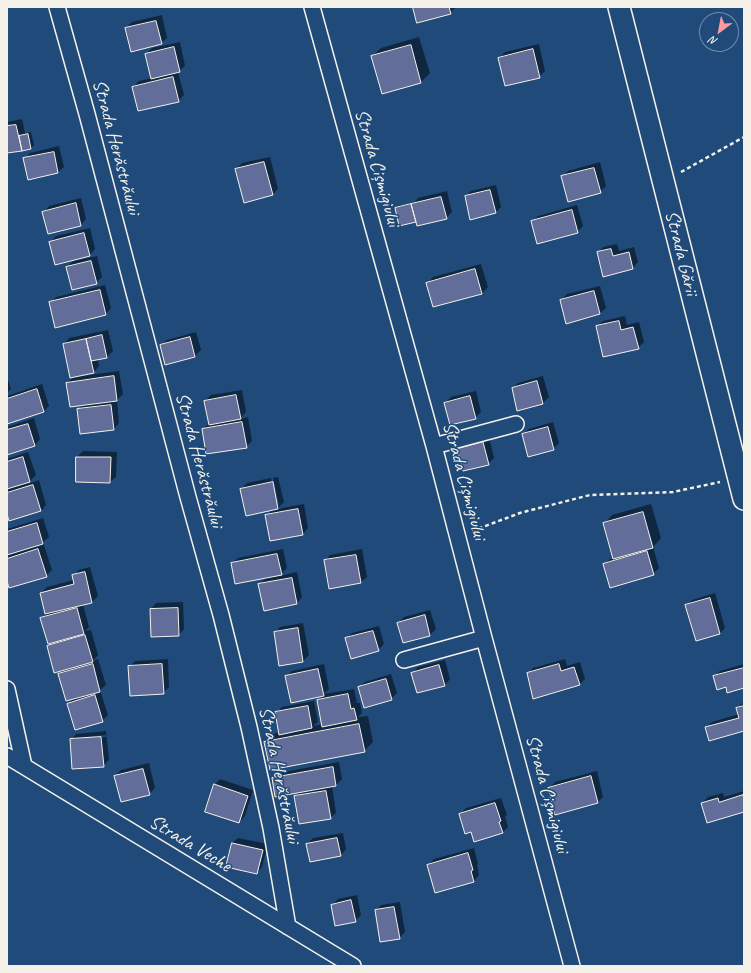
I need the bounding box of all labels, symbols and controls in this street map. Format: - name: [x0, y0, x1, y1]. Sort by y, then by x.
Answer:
- north arrow: [699, 12, 739, 52]
- text: N: [707, 34, 720, 49]
- street label: Strada Herăstrăului: [86, 77, 146, 217]
- street label: Strada Cișmigiului: [349, 106, 405, 230]
- street label: Strada Gării: [659, 208, 703, 298]
- street label: Strada Herăstrăului: [169, 390, 229, 530]
- street label: Strada Cișmigiului: [437, 419, 491, 543]
- street label: Strada Herăstrăului: [253, 705, 305, 845]
- street label: Strada Cișmigiului: [520, 732, 574, 856]
- street label: Strada Veche: [144, 810, 236, 878]

